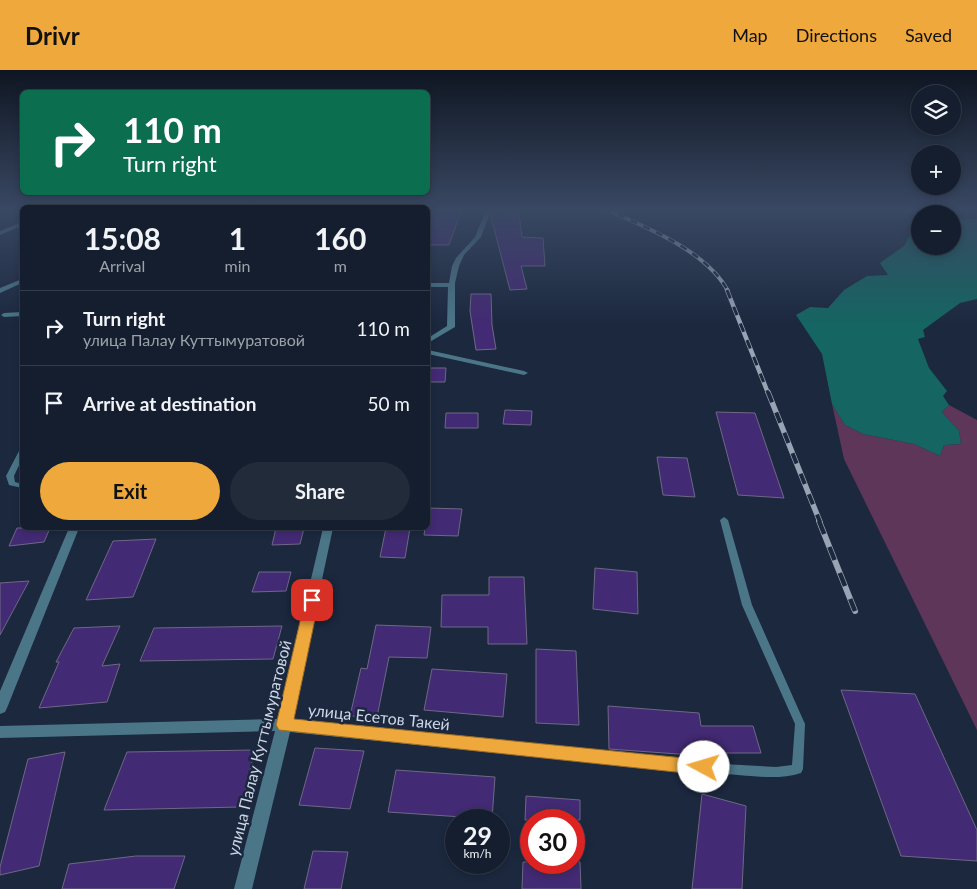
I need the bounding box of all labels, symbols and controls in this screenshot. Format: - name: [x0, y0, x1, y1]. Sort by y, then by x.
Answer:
- text: Drivr: [25, 21, 80, 50]
- text: Map: [732, 24, 768, 46]
- text: Directions: [796, 24, 877, 46]
- text: Saved: [905, 24, 952, 46]
- map controls: [911, 85, 961, 255]
- button: layers: [911, 85, 961, 135]
- text: 110 m: [123, 108, 222, 150]
- icon: right: [40, 110, 105, 175]
- button: +: [911, 145, 961, 195]
- text: Turn right: [123, 150, 217, 177]
- button: −: [911, 205, 961, 255]
- text: 15:08: [84, 220, 161, 256]
- text: 1: [229, 220, 246, 256]
- text: 160: [314, 220, 366, 256]
- text: Arrival: [99, 256, 145, 275]
- text: min: [225, 256, 251, 275]
- text: m: [334, 256, 347, 275]
- text: Turn right: [83, 307, 165, 330]
- icon: right: [40, 314, 68, 342]
- text: 110 m: [356, 317, 410, 340]
- text: улица Палау Куттымуратовой: [83, 330, 305, 349]
- icon: arrive: [40, 389, 68, 417]
- text: Arrive at destination: [83, 392, 256, 415]
- text: 50 m: [367, 392, 410, 415]
- button: Exit: [40, 462, 220, 520]
- button: Share: [230, 462, 410, 520]
- pin: [291, 579, 333, 621]
- icon: arrive: [298, 586, 326, 614]
- street label: улица Палау Куттымуратовой: [222, 638, 295, 858]
- street label: улица Есетов Такей: [307, 700, 451, 733]
- position arrow: [677, 740, 729, 792]
- speed limit sign: 30: [520, 809, 585, 874]
- text: 29: [463, 820, 492, 850]
- text: km/h: [463, 846, 492, 861]

